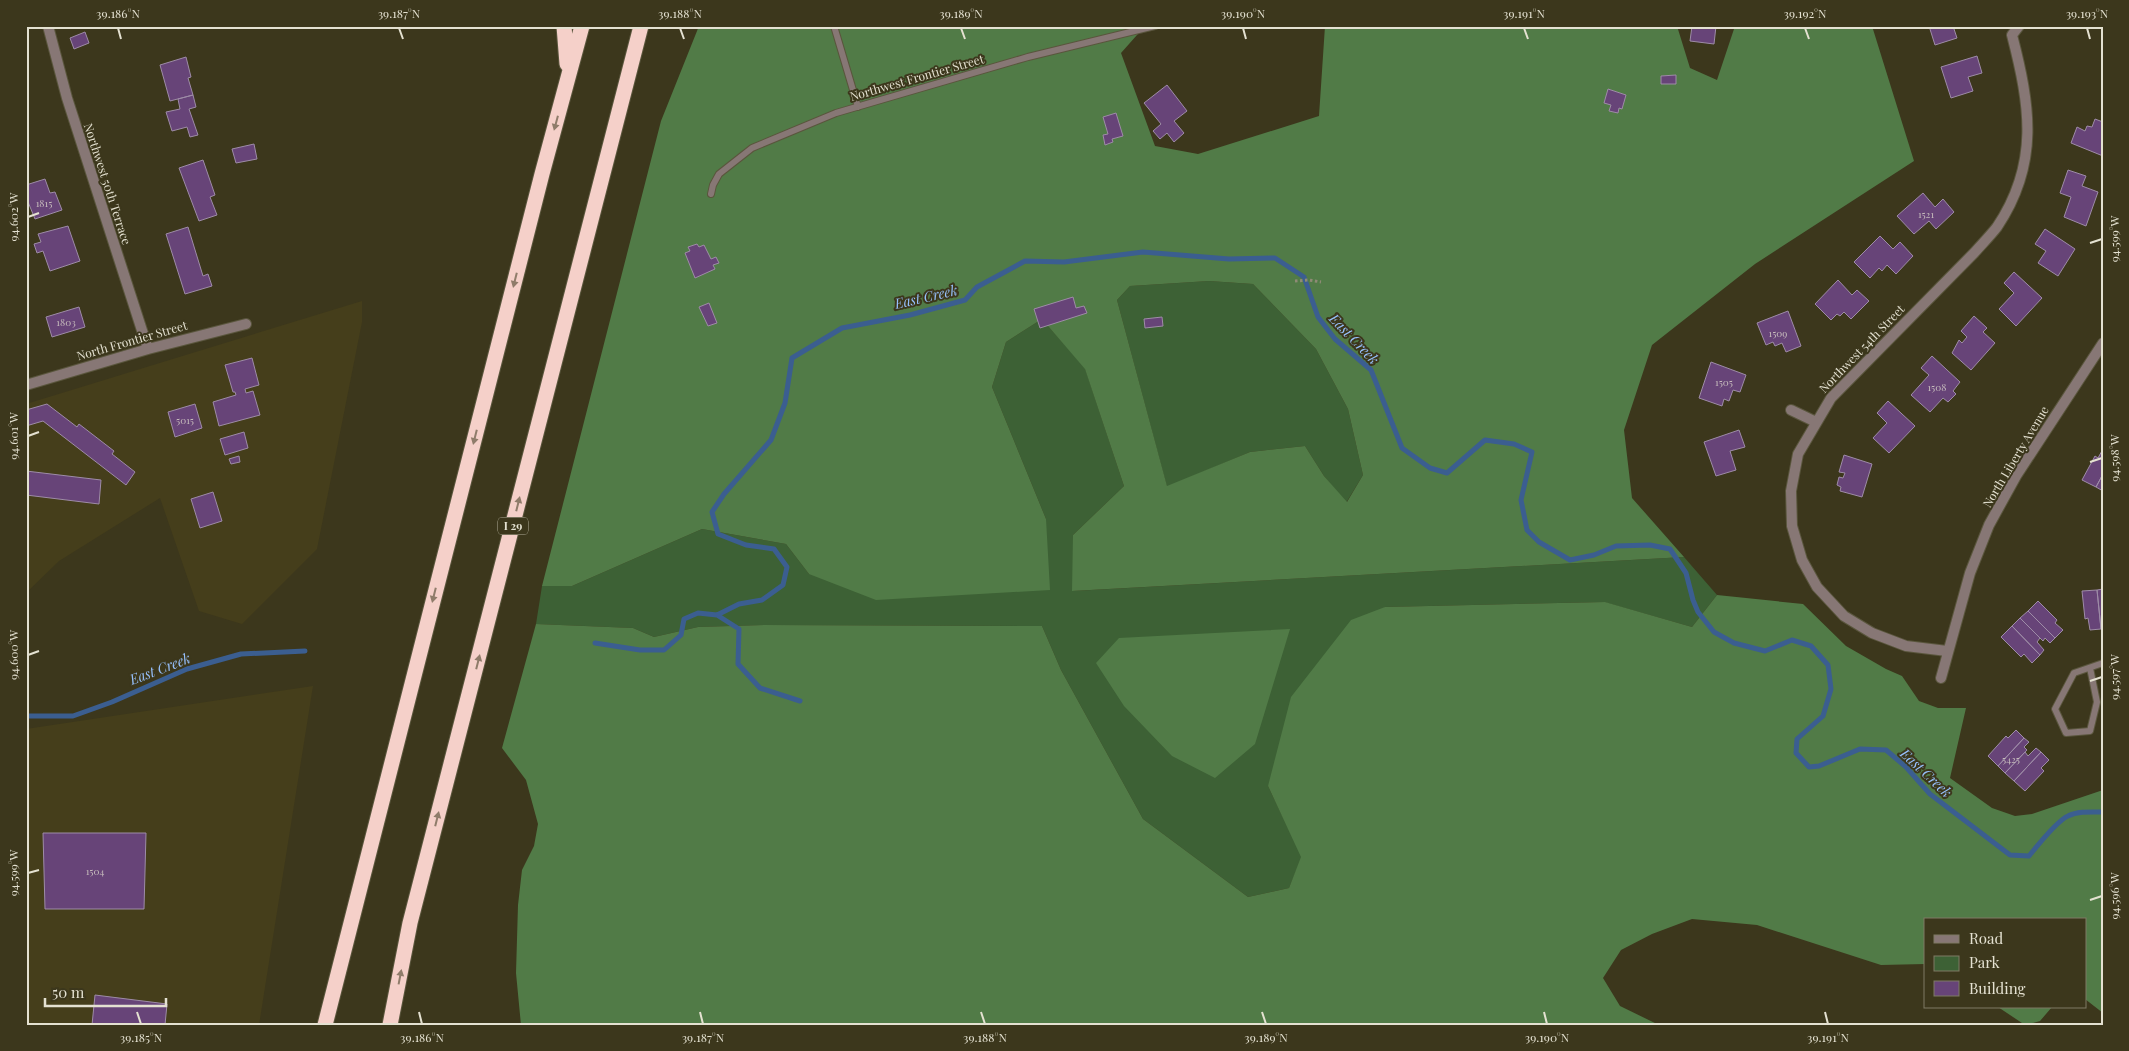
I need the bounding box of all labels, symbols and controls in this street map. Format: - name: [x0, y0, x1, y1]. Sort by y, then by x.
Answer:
- text: 39.186°N: [96, 5, 140, 21]
- text: 39.187°N: [378, 5, 421, 21]
- text: 39.188°N: [658, 5, 702, 21]
- text: 39.189°N: [939, 5, 983, 21]
- text: 39.190°N: [1221, 5, 1266, 21]
- text: 39.191°N: [1503, 5, 1545, 21]
- text: 39.192°N: [1783, 5, 1827, 21]
- text: 39.193°N: [2066, 5, 2109, 21]
- street label: Northwest Frontier Street: [848, 50, 986, 104]
- one-way arrow: [551, 115, 559, 130]
- street label: Northwest 50th Terrace: [81, 121, 135, 246]
- text: 94.602°W: [5, 192, 21, 241]
- house number: 1815: [36, 196, 52, 210]
- house number: 1521: [1918, 207, 1934, 221]
- text: 94.599°W: [2106, 216, 2122, 262]
- one-way arrow: [510, 272, 518, 287]
- water label: East Creek: [892, 280, 959, 313]
- street label: Northwest 54th Street: [1815, 300, 1908, 396]
- water label: East Creek: [1325, 308, 1383, 368]
- house number: 1803: [56, 315, 76, 329]
- street label: North Frontier Street: [75, 316, 190, 363]
- house number: 1509: [1769, 326, 1787, 340]
- house number: 1505: [1715, 375, 1733, 389]
- house number: 1508: [1928, 380, 1946, 394]
- street label: North Liberty Avenue: [1979, 403, 2052, 510]
- text: 94.601°W: [5, 412, 21, 460]
- house number: 5015: [176, 413, 194, 427]
- one-way arrow: [470, 430, 478, 445]
- text: 94.598°W: [2106, 434, 2122, 482]
- one-way arrow: [514, 497, 522, 512]
- road number: I 29: [498, 518, 528, 534]
- one-way arrow: [430, 587, 438, 602]
- text: 94.600°W: [5, 630, 21, 680]
- water label: East Creek: [126, 648, 193, 689]
- one-way arrow: [474, 654, 482, 669]
- text: 94.597°W: [2106, 654, 2122, 700]
- water label: East Creek: [1896, 743, 1956, 801]
- house number: 5425: [2002, 752, 2020, 766]
- one-way arrow: [433, 811, 441, 826]
- text: 94.599°W: [5, 850, 21, 896]
- house number: 1504: [86, 864, 104, 878]
- text: 94.596°W: [2106, 872, 2122, 920]
- legend: [1924, 918, 2086, 1008]
- text: Road: [1969, 928, 2003, 948]
- text: Park: [1969, 952, 2001, 972]
- one-way arrow: [396, 969, 404, 985]
- scale bar: [45, 976, 166, 1008]
- text: Building: [1969, 978, 2026, 998]
- text: 50 m: [52, 982, 85, 1002]
- text: 39.185°N: [120, 1029, 163, 1045]
- text: 39.186°N: [400, 1029, 444, 1045]
- text: 39.187°N: [682, 1029, 725, 1045]
- text: 39.188°N: [963, 1029, 1007, 1045]
- text: 39.189°N: [1244, 1029, 1288, 1045]
- text: 39.190°N: [1525, 1029, 1570, 1045]
- text: 39.191°N: [1807, 1029, 1849, 1045]

